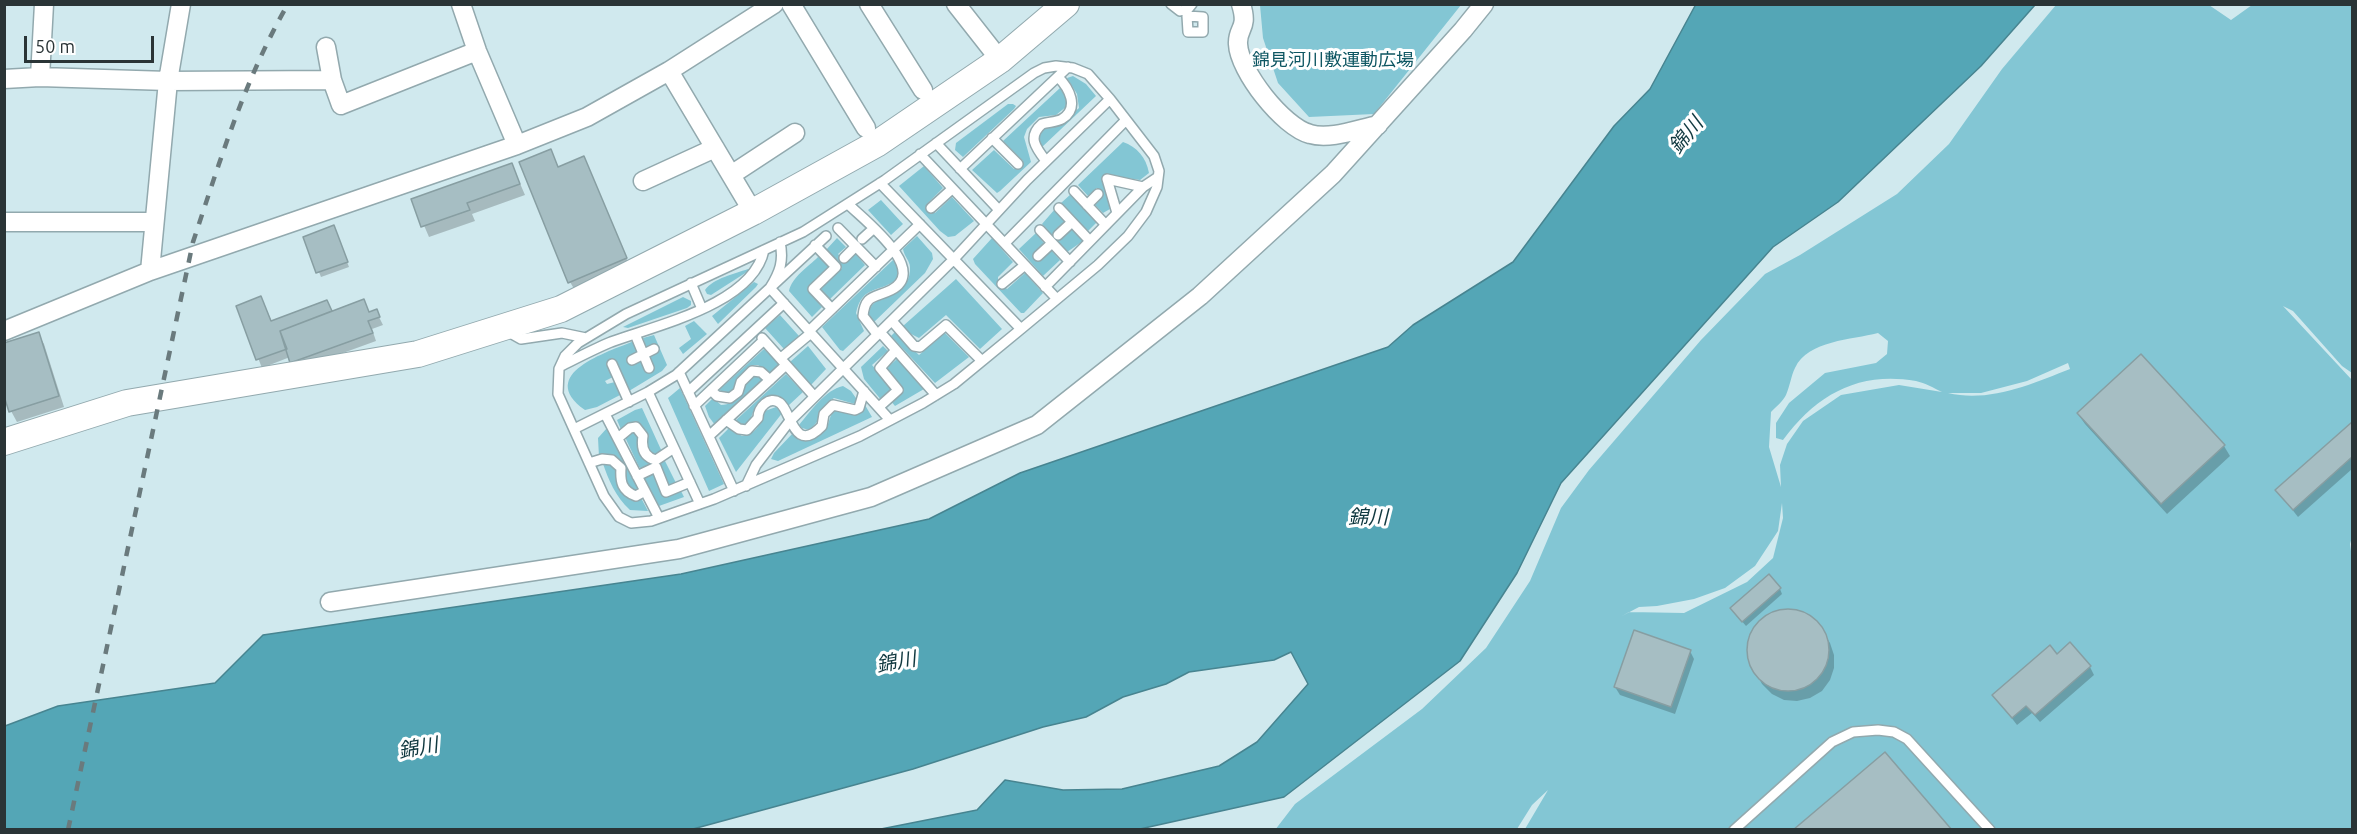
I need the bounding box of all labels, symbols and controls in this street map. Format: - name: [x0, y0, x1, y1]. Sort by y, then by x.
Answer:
- scale bar: [27, 24, 158, 62]
- text: 50 m: [35, 36, 75, 56]
- park label: 錦見河川敷運動広場: [1252, 49, 1414, 71]
- water label: 錦川: [1664, 112, 1708, 158]
- water label: 錦川: [1348, 505, 1388, 529]
- water label: 錦川: [874, 647, 918, 677]
- water label: 錦川: [396, 733, 440, 763]

